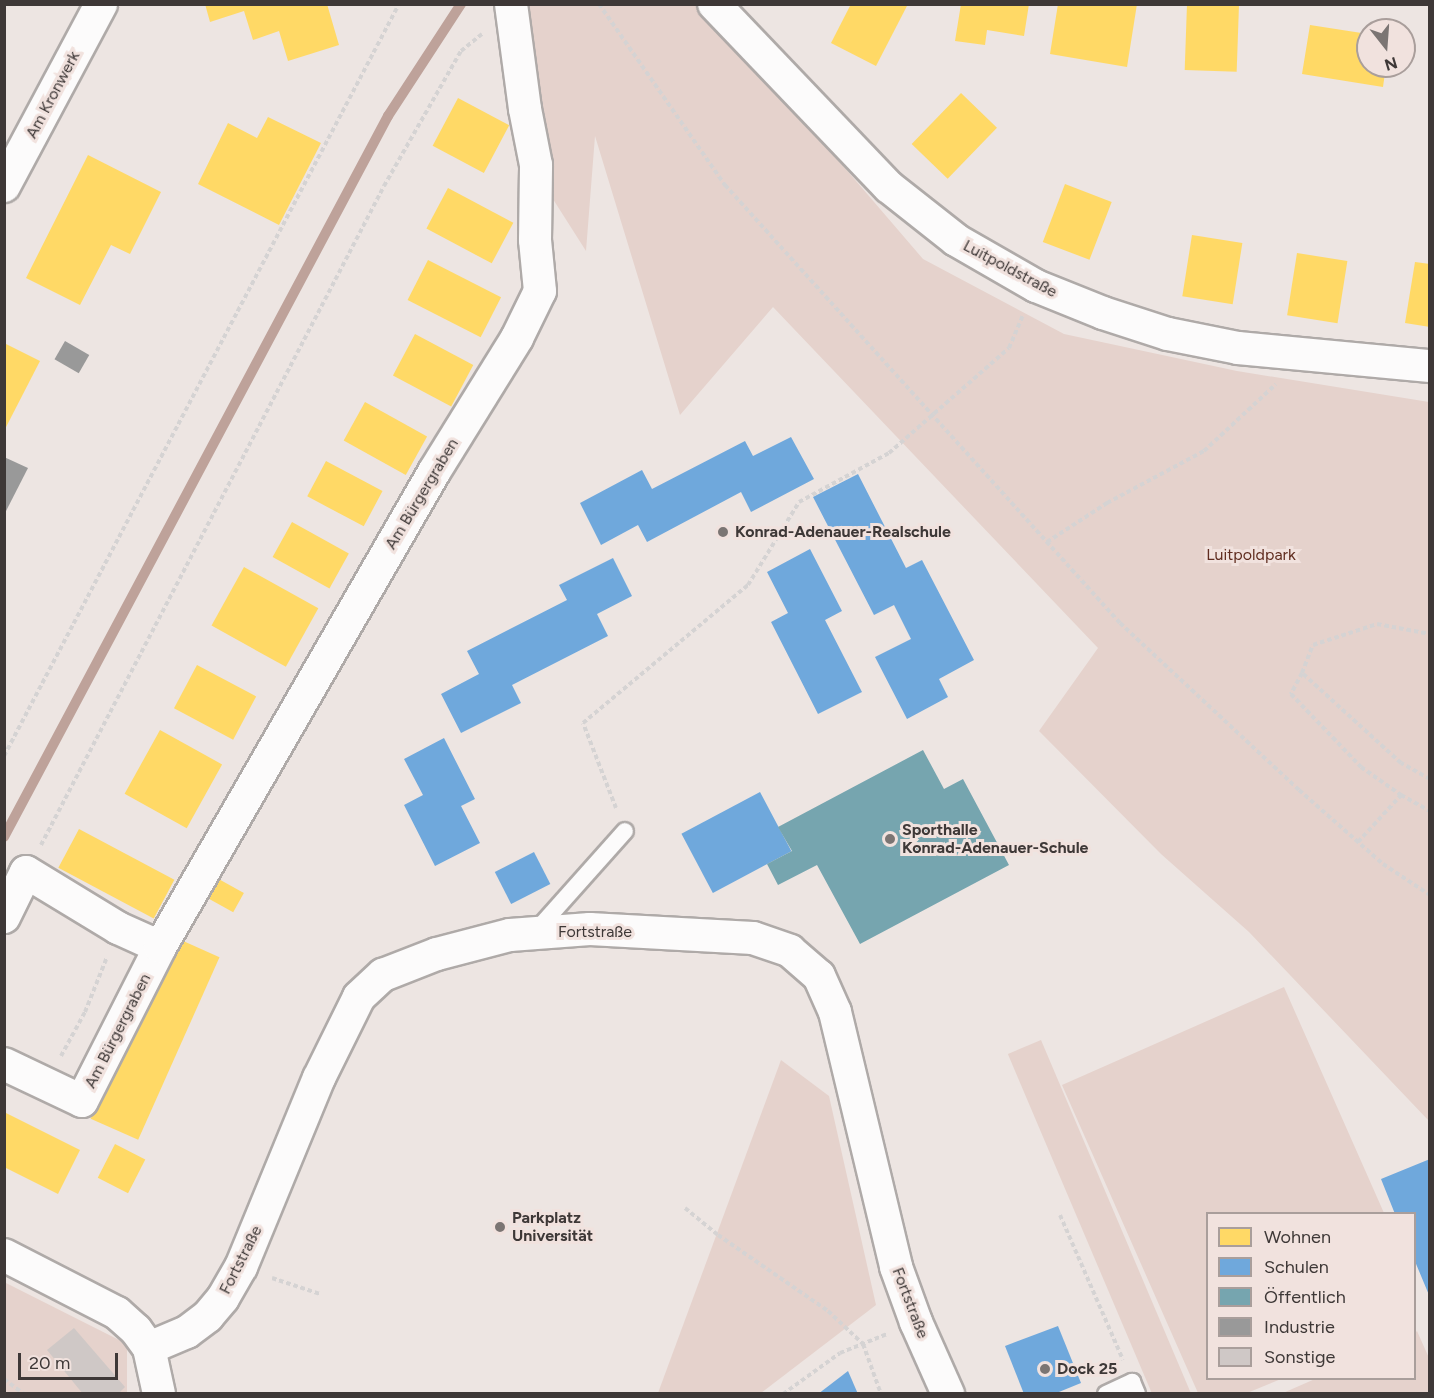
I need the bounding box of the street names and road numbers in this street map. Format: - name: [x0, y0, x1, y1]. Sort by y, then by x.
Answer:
- street label: Am Kronwerk: [22, 48, 84, 142]
- street label: Luitpoldstraße: [960, 236, 1060, 302]
- street label: Am Bürgergraben: [381, 435, 463, 553]
- street label: Fortstraße: [558, 922, 632, 942]
- street label: Am Bürgergraben: [81, 970, 155, 1092]
- street label: Fortstraße: [216, 1223, 266, 1297]
- street label: Fortstraße: [888, 1265, 932, 1341]

